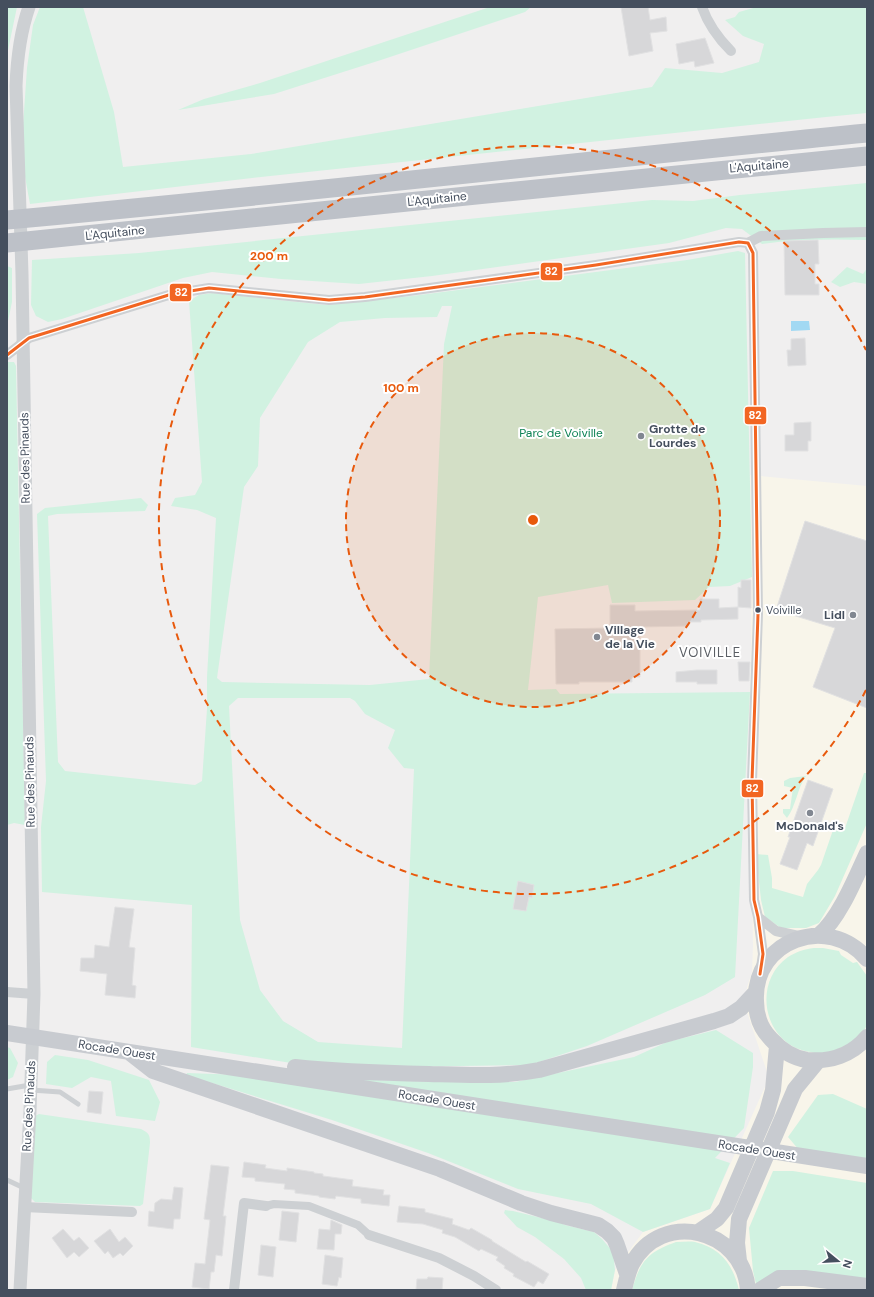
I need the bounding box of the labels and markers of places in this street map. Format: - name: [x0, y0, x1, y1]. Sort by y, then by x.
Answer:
- place label: Grotte de Lourdes: [649, 421, 706, 451]
- marker: Grotte de Lourdes: [636, 431, 646, 441]
- centre of rings: [526, 513, 540, 527]
- place label: Voiville: [766, 603, 801, 617]
- marker: Voiville: [753, 605, 763, 615]
- place label: Lidl: [824, 607, 845, 623]
- marker: Lidl: [848, 610, 858, 620]
- place label: Village de la Vie: [605, 622, 655, 652]
- marker: Village de la Vie: [592, 632, 602, 642]
- marker: McDonald's: [805, 808, 815, 818]
- place label: McDonald's: [776, 818, 844, 834]

